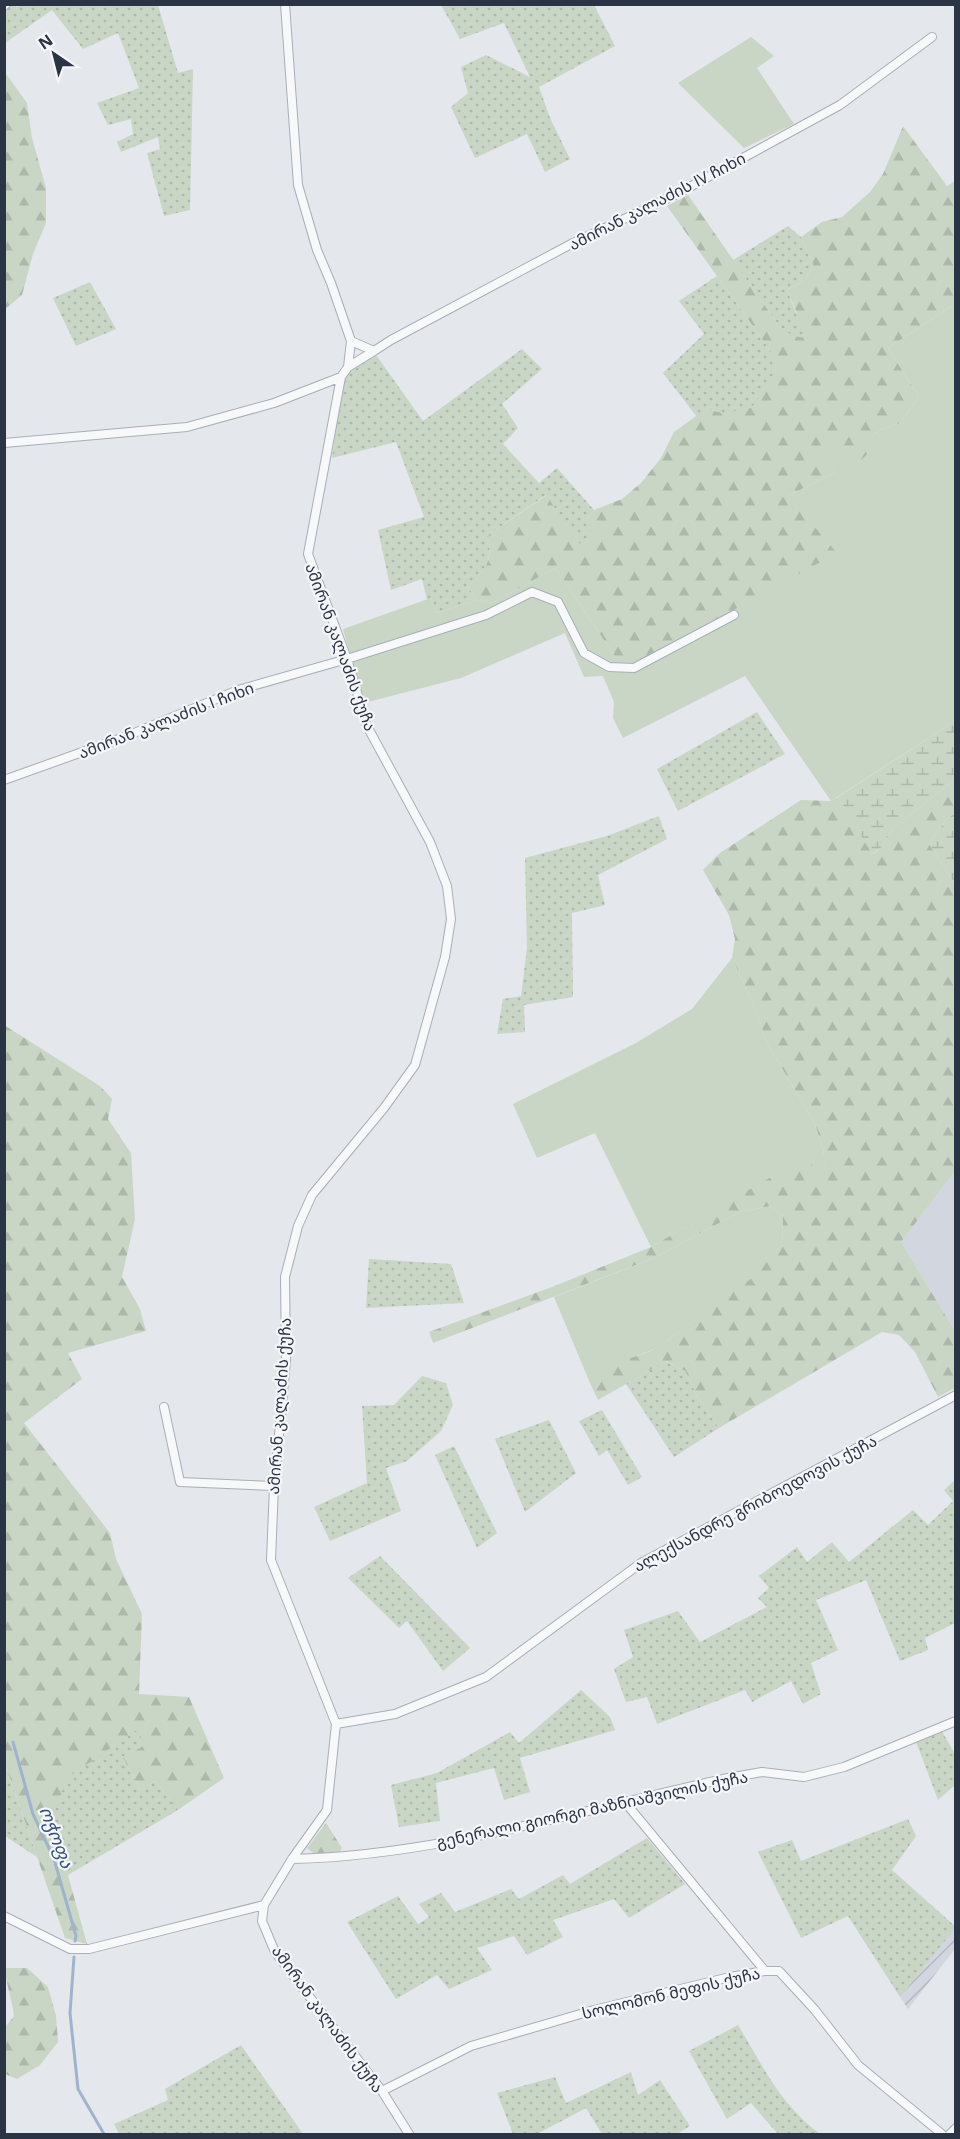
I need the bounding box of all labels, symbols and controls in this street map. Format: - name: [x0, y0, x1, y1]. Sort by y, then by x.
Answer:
- north arrow: [24, 24, 84, 84]
- text: N: [34, 29, 57, 54]
- street label: ამირან კალაძის IV ჩიხი: [565, 147, 749, 255]
- street label: ამირან კალაძის ქუჩა: [300, 560, 382, 734]
- street label: ამირან კალაძის I ჩიხი: [75, 676, 257, 764]
- street label: ამირან კალაძის ქუჩა: [262, 1317, 296, 1495]
- street label: ალექსანდრე გრიბოედოვის ქუჩა: [629, 1429, 881, 1577]
- street label: გენერალი გიორგი მაზნიაშვილის ქუჩა: [434, 1765, 750, 1853]
- water label: ოჭოფა: [34, 1803, 80, 1871]
- street label: ამირან კალაძის ქუჩა: [267, 1941, 389, 2097]
- street label: სოლომონ მეფის ქუჩა: [580, 1962, 762, 2024]

